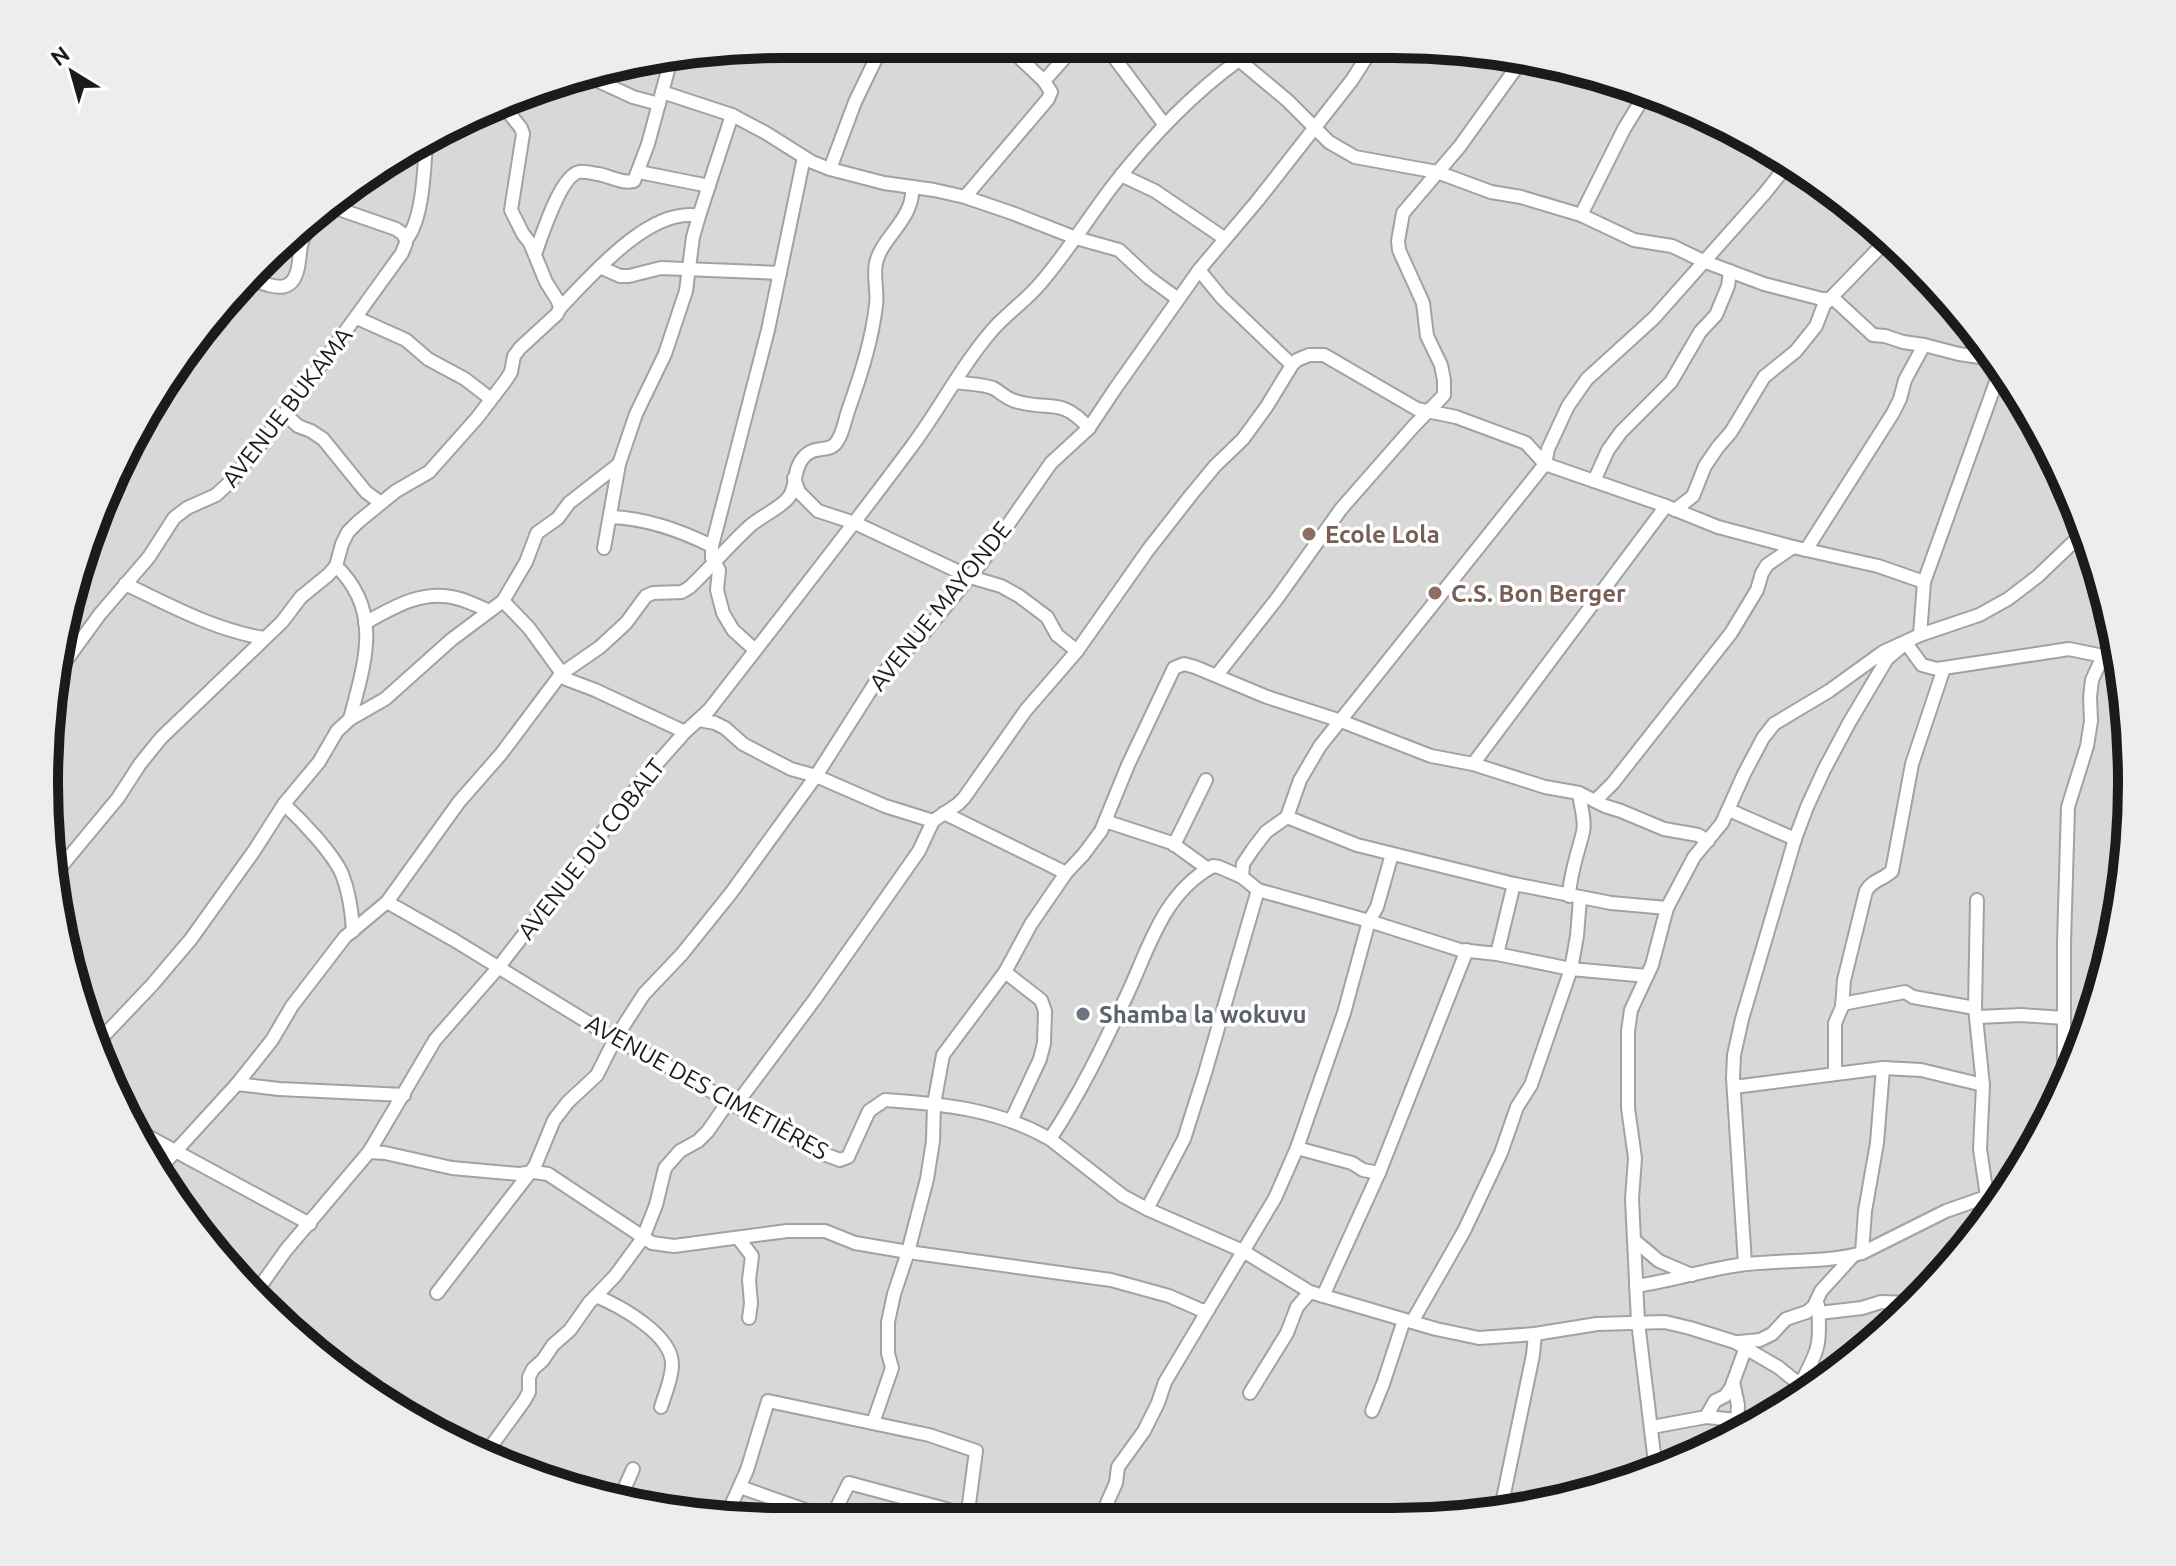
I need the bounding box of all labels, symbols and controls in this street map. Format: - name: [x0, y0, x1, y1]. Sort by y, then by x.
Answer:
- north arrow: [32, 32, 112, 112]
- text: N: [46, 41, 74, 71]
- street label: AVENUE BUKAMA: [216, 322, 358, 492]
- street label: AVENUE MAYONDE: [864, 516, 1016, 696]
- place label: Ecole Lola: [1325, 521, 1440, 548]
- marker: Ecole Lola: [1300, 525, 1318, 543]
- place label: C.S. Bon Berger: [1451, 580, 1626, 607]
- marker: C.S. Bon Berger: [1426, 584, 1444, 602]
- street label: AVENUE DU COBALT: [512, 753, 670, 945]
- place label: Shamba la wokuvu: [1099, 1001, 1307, 1028]
- marker: Shamba la wokuvu: [1074, 1005, 1092, 1023]
- street label: AVENUE DES CIMETIÈRES: [581, 1008, 833, 1165]

